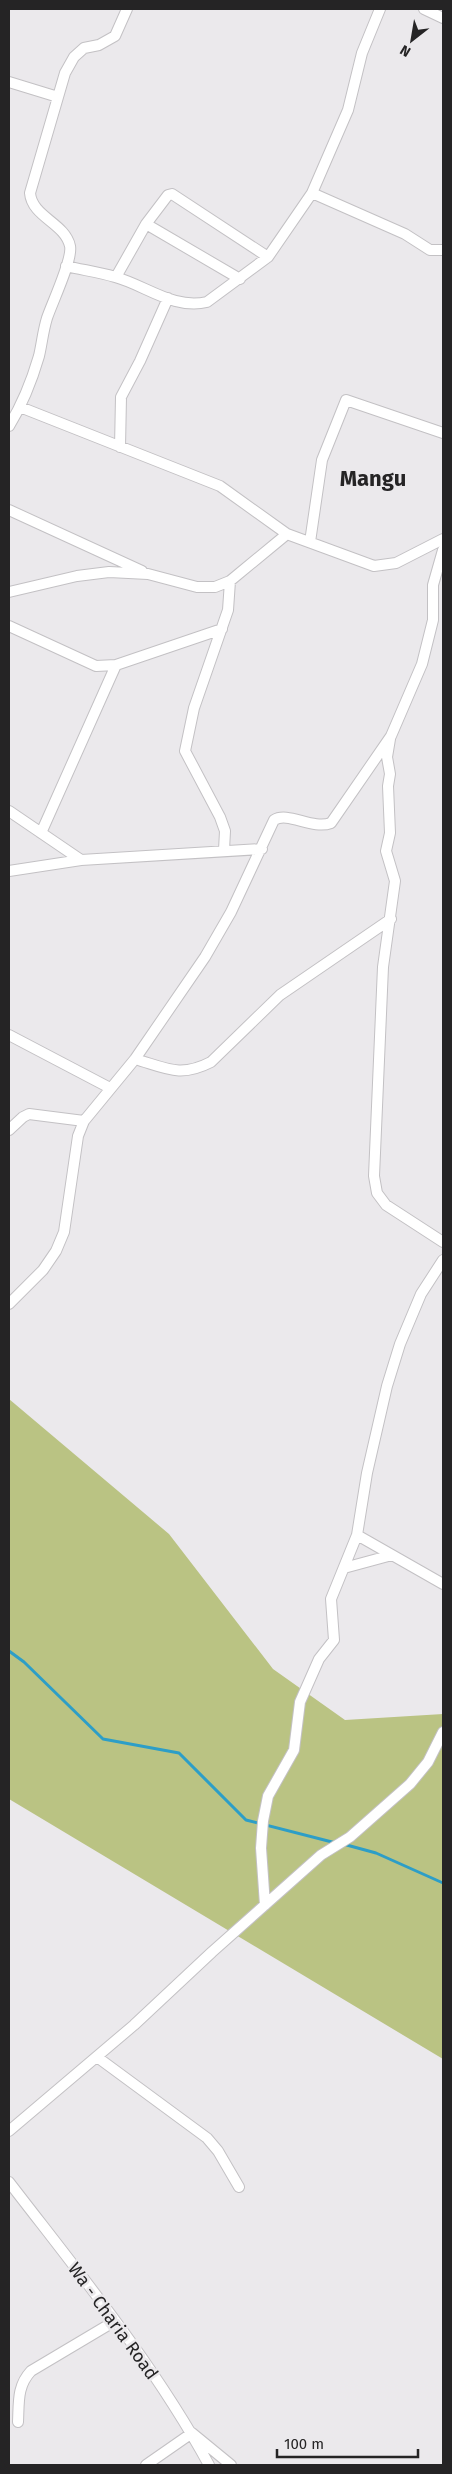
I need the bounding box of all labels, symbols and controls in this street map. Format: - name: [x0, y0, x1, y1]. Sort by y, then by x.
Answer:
- north arrow: [387, 15, 437, 65]
- text: N: [397, 41, 414, 60]
- district label: Mangu: [340, 465, 406, 492]
- street label: Wa - Charia Road: [63, 2258, 163, 2384]
- scale bar: [277, 2426, 418, 2458]
- text: 100 m: [284, 2435, 324, 2453]

